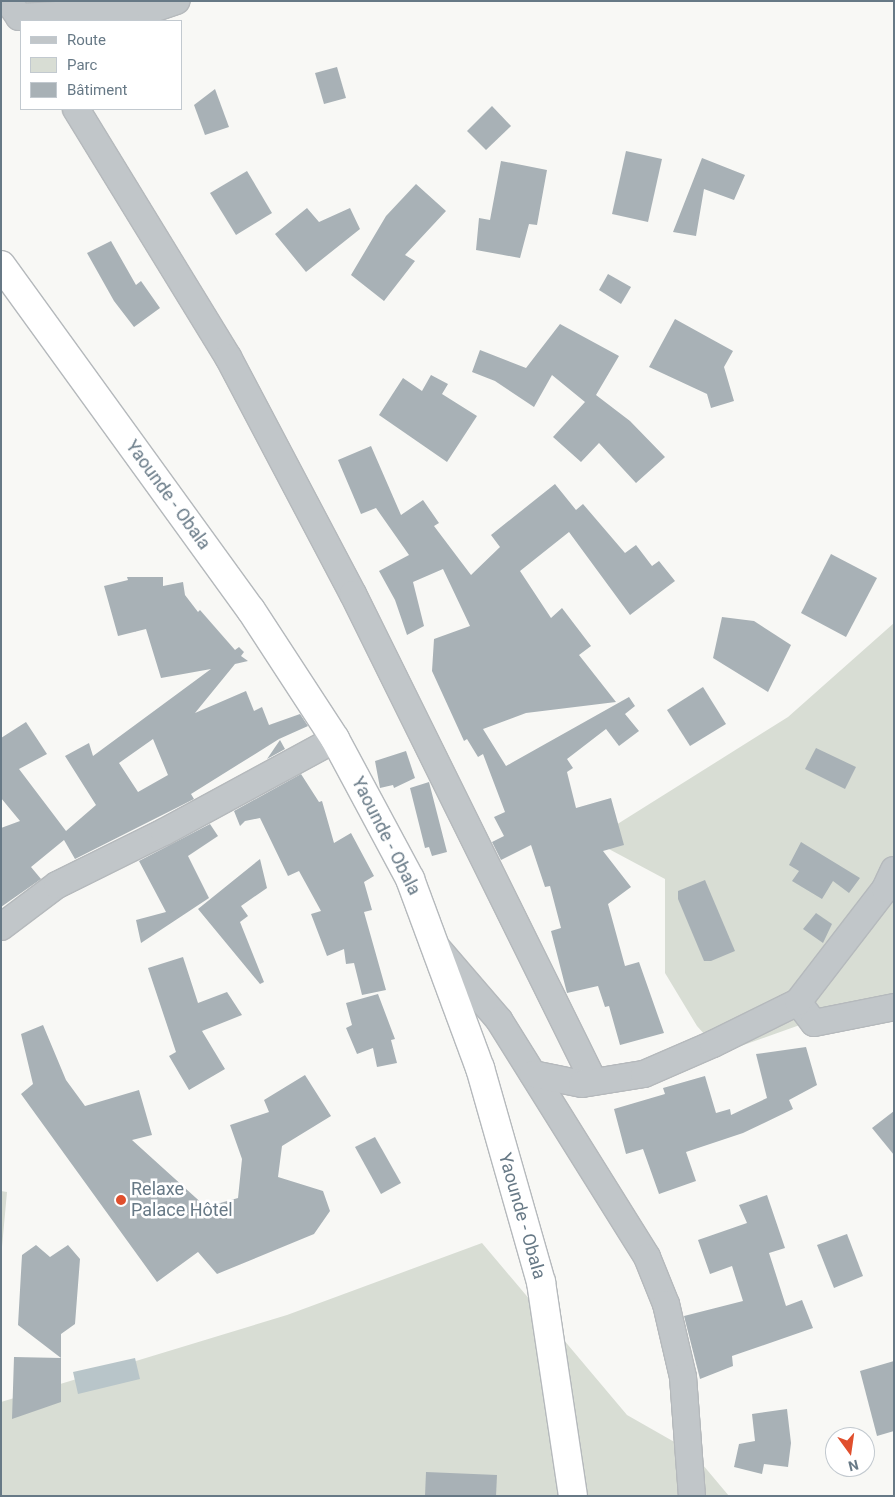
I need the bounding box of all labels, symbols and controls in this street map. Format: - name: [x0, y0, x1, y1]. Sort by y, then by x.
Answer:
- legend: [20, 20, 182, 110]
- text: Route: [67, 31, 106, 49]
- text: Parc: [67, 56, 97, 74]
- text: Bâtiment: [67, 81, 127, 99]
- street label: Yaounde - Obala: [121, 436, 215, 554]
- street label: Yaounde - Obala: [347, 773, 425, 899]
- street label: Yaounde - Obala: [494, 1150, 550, 1282]
- place label: Relaxe Palace Hôtel: [131, 1179, 233, 1222]
- marker: Relaxe Palace Hôtel: [115, 1194, 127, 1206]
- north arrow: [825, 1427, 875, 1477]
- text: N: [847, 1457, 860, 1475]

